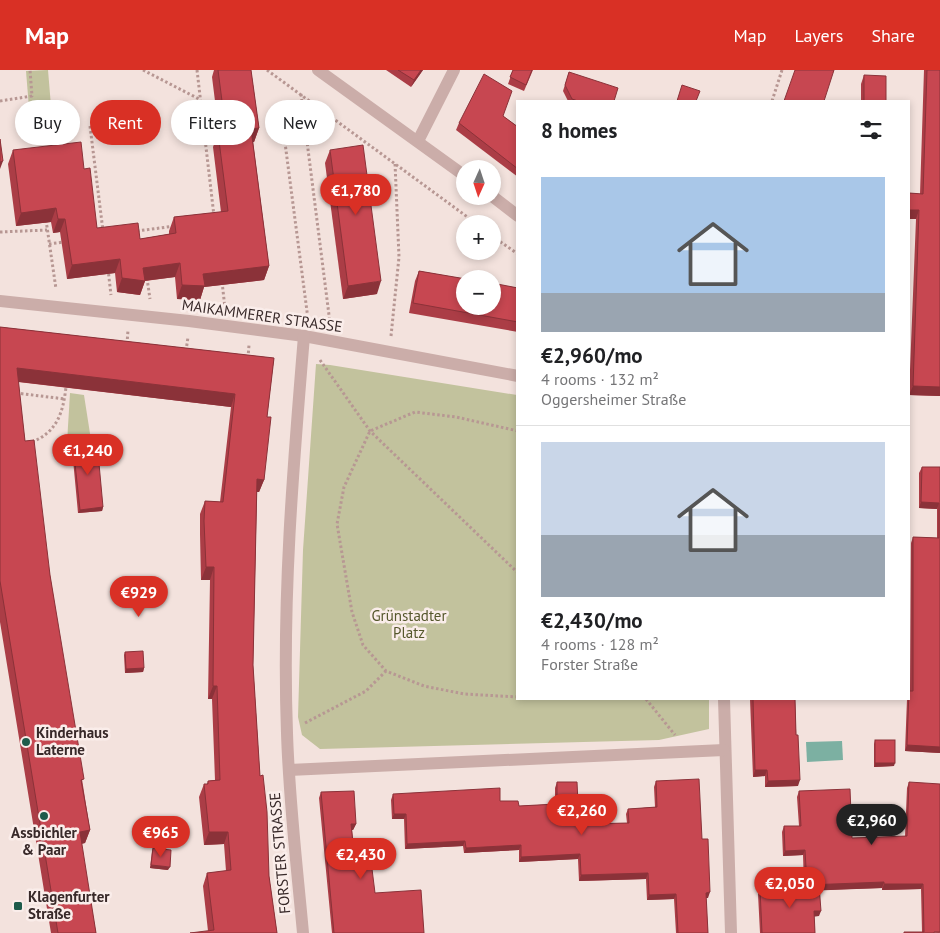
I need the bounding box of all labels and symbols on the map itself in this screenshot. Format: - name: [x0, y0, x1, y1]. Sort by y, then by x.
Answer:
- north arrow: [456, 160, 501, 205]
- pin: €1,780: [315, 174, 397, 216]
- street label: MAIKAMMERER STRASSE: [181, 295, 343, 336]
- pin: €1,240: [47, 434, 129, 476]
- pin: €929: [109, 576, 169, 618]
- park label: Grünstadter Platz: [371, 606, 447, 642]
- place label: Kinderhaus Laterne: [36, 723, 109, 759]
- marker: Kinderhaus Laterne: [20, 736, 32, 748]
- street label: FORSTER STRASSE: [265, 792, 294, 915]
- pin: €2,260: [541, 794, 623, 836]
- pin: €2,960: [831, 804, 913, 846]
- marker: Assbichler & Paar: [38, 810, 50, 822]
- pin: €965: [131, 816, 191, 858]
- place label: Assbichler & Paar: [11, 823, 78, 859]
- pin: €2,430: [320, 838, 402, 880]
- pin: €2,050: [749, 866, 831, 909]
- place label: Klagenfurter Straße: [28, 887, 110, 923]
- marker: Klagenfurter Straße: [12, 900, 24, 912]

